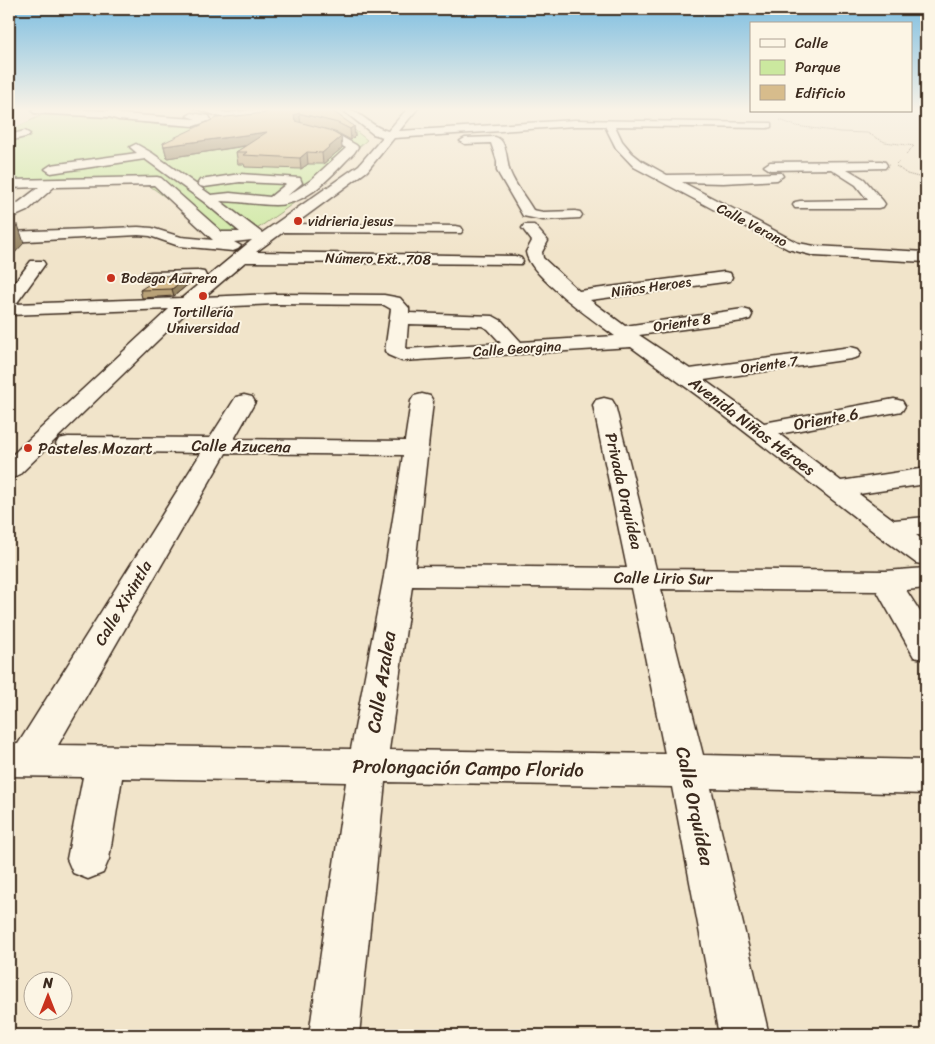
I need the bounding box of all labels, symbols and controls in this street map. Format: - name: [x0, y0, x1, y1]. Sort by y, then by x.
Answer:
- legend: [750, 22, 912, 112]
- text: Calle: [795, 30, 828, 56]
- text: Parque: [795, 54, 840, 80]
- text: Edificio: [795, 80, 846, 106]
- street label: Calle Verano: [712, 196, 792, 254]
- place label: vidrieria jesus: [308, 209, 394, 234]
- marker: vidrieria jesus: [292, 215, 304, 227]
- street label: Número Ext. 708: [325, 246, 432, 272]
- place label: Bodega Aurrera: [121, 266, 217, 291]
- street label: Niños Heroes: [609, 269, 693, 305]
- marker: Bodega Aurrera: [105, 272, 117, 284]
- marker: Tortillería Universidad: [197, 290, 209, 302]
- place label: Tortillería Universidad: [167, 300, 241, 341]
- street label: Oriente 8: [652, 307, 713, 339]
- street label: Calle Georgina: [472, 333, 562, 365]
- street label: Oriente 7: [739, 348, 800, 381]
- street label: Avenida Niños Héroes: [682, 368, 822, 484]
- street label: Oriente 6: [791, 399, 861, 439]
- street label: Privada Orquídea: [596, 430, 652, 552]
- street label: Calle Azucena: [191, 431, 292, 461]
- place label: Pasteles Mozart: [38, 434, 152, 463]
- marker: Pasteles Mozart: [22, 442, 34, 454]
- street label: Calle Xixintla: [86, 554, 160, 651]
- street label: Calle Lirio Sur: [614, 563, 714, 593]
- street label: Calle Azalea: [357, 628, 405, 735]
- street label: Calle Orquídea: [666, 743, 724, 869]
- street label: Prolongación Campo Florido: [352, 749, 584, 787]
- text: N: [42, 971, 53, 996]
- north arrow: [22, 972, 72, 1022]

